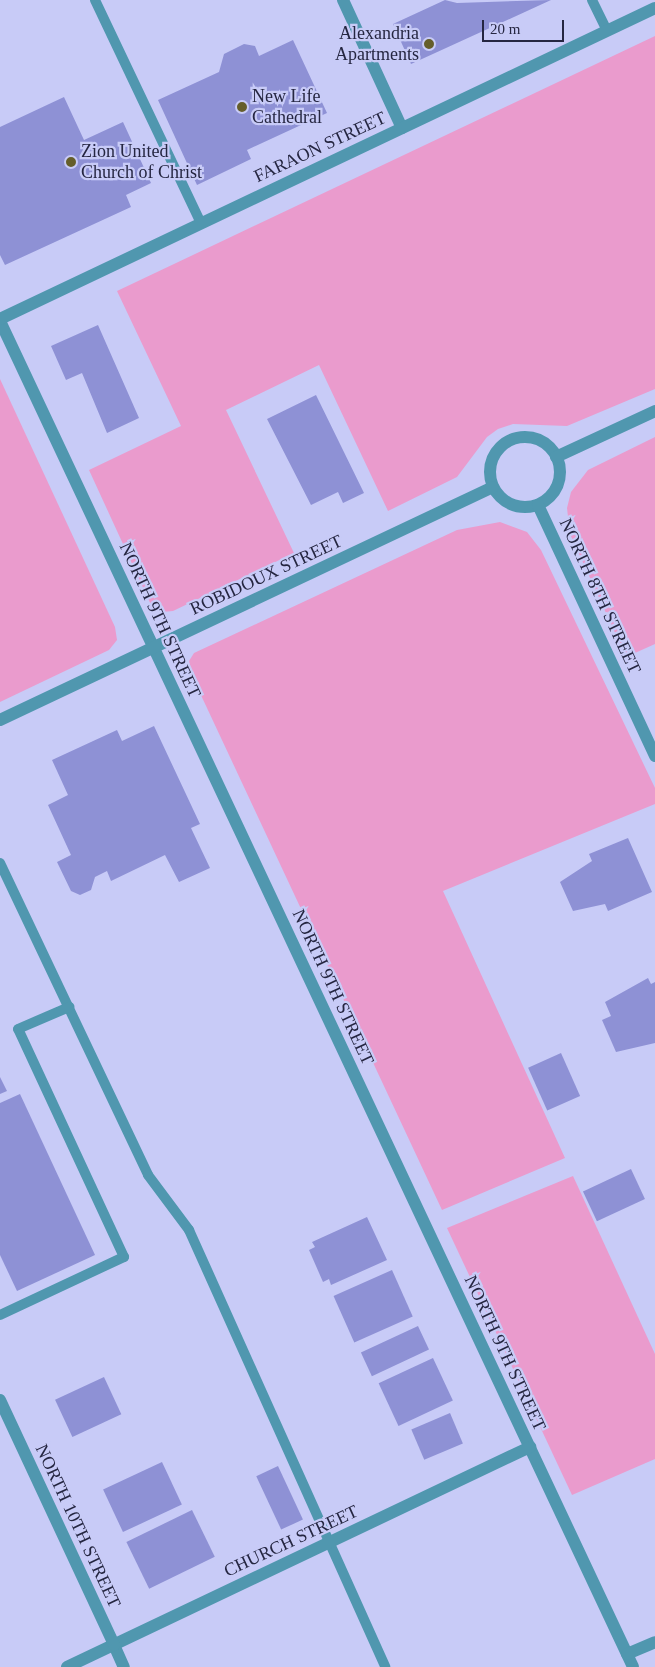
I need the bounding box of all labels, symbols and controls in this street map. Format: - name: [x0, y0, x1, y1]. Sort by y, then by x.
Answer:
- scale bar: [485, 10, 568, 42]
- text: 20 m: [490, 21, 520, 37]
- place label: Alexandria Apartments: [335, 23, 419, 66]
- marker: Alexandria Apartments: [423, 38, 435, 50]
- place label: New Life Cathedral: [252, 86, 322, 128]
- marker: New Life Cathedral: [236, 101, 248, 113]
- street label: FARAON STREET: [251, 107, 389, 187]
- place label: Zion United Church of Christ: [81, 141, 202, 183]
- marker: Zion United Church of Christ: [65, 156, 77, 168]
- street label: NORTH 8TH STREET: [555, 515, 645, 677]
- street label: ROBIDOUX STREET: [186, 530, 346, 620]
- street label: NORTH 9TH STREET: [115, 539, 205, 701]
- street label: NORTH 9TH STREET: [288, 906, 378, 1068]
- street label: NORTH 9TH STREET: [460, 1272, 550, 1434]
- street label: NORTH 10TH STREET: [31, 1441, 125, 1611]
- street label: CHURCH STREET: [220, 1500, 362, 1582]

